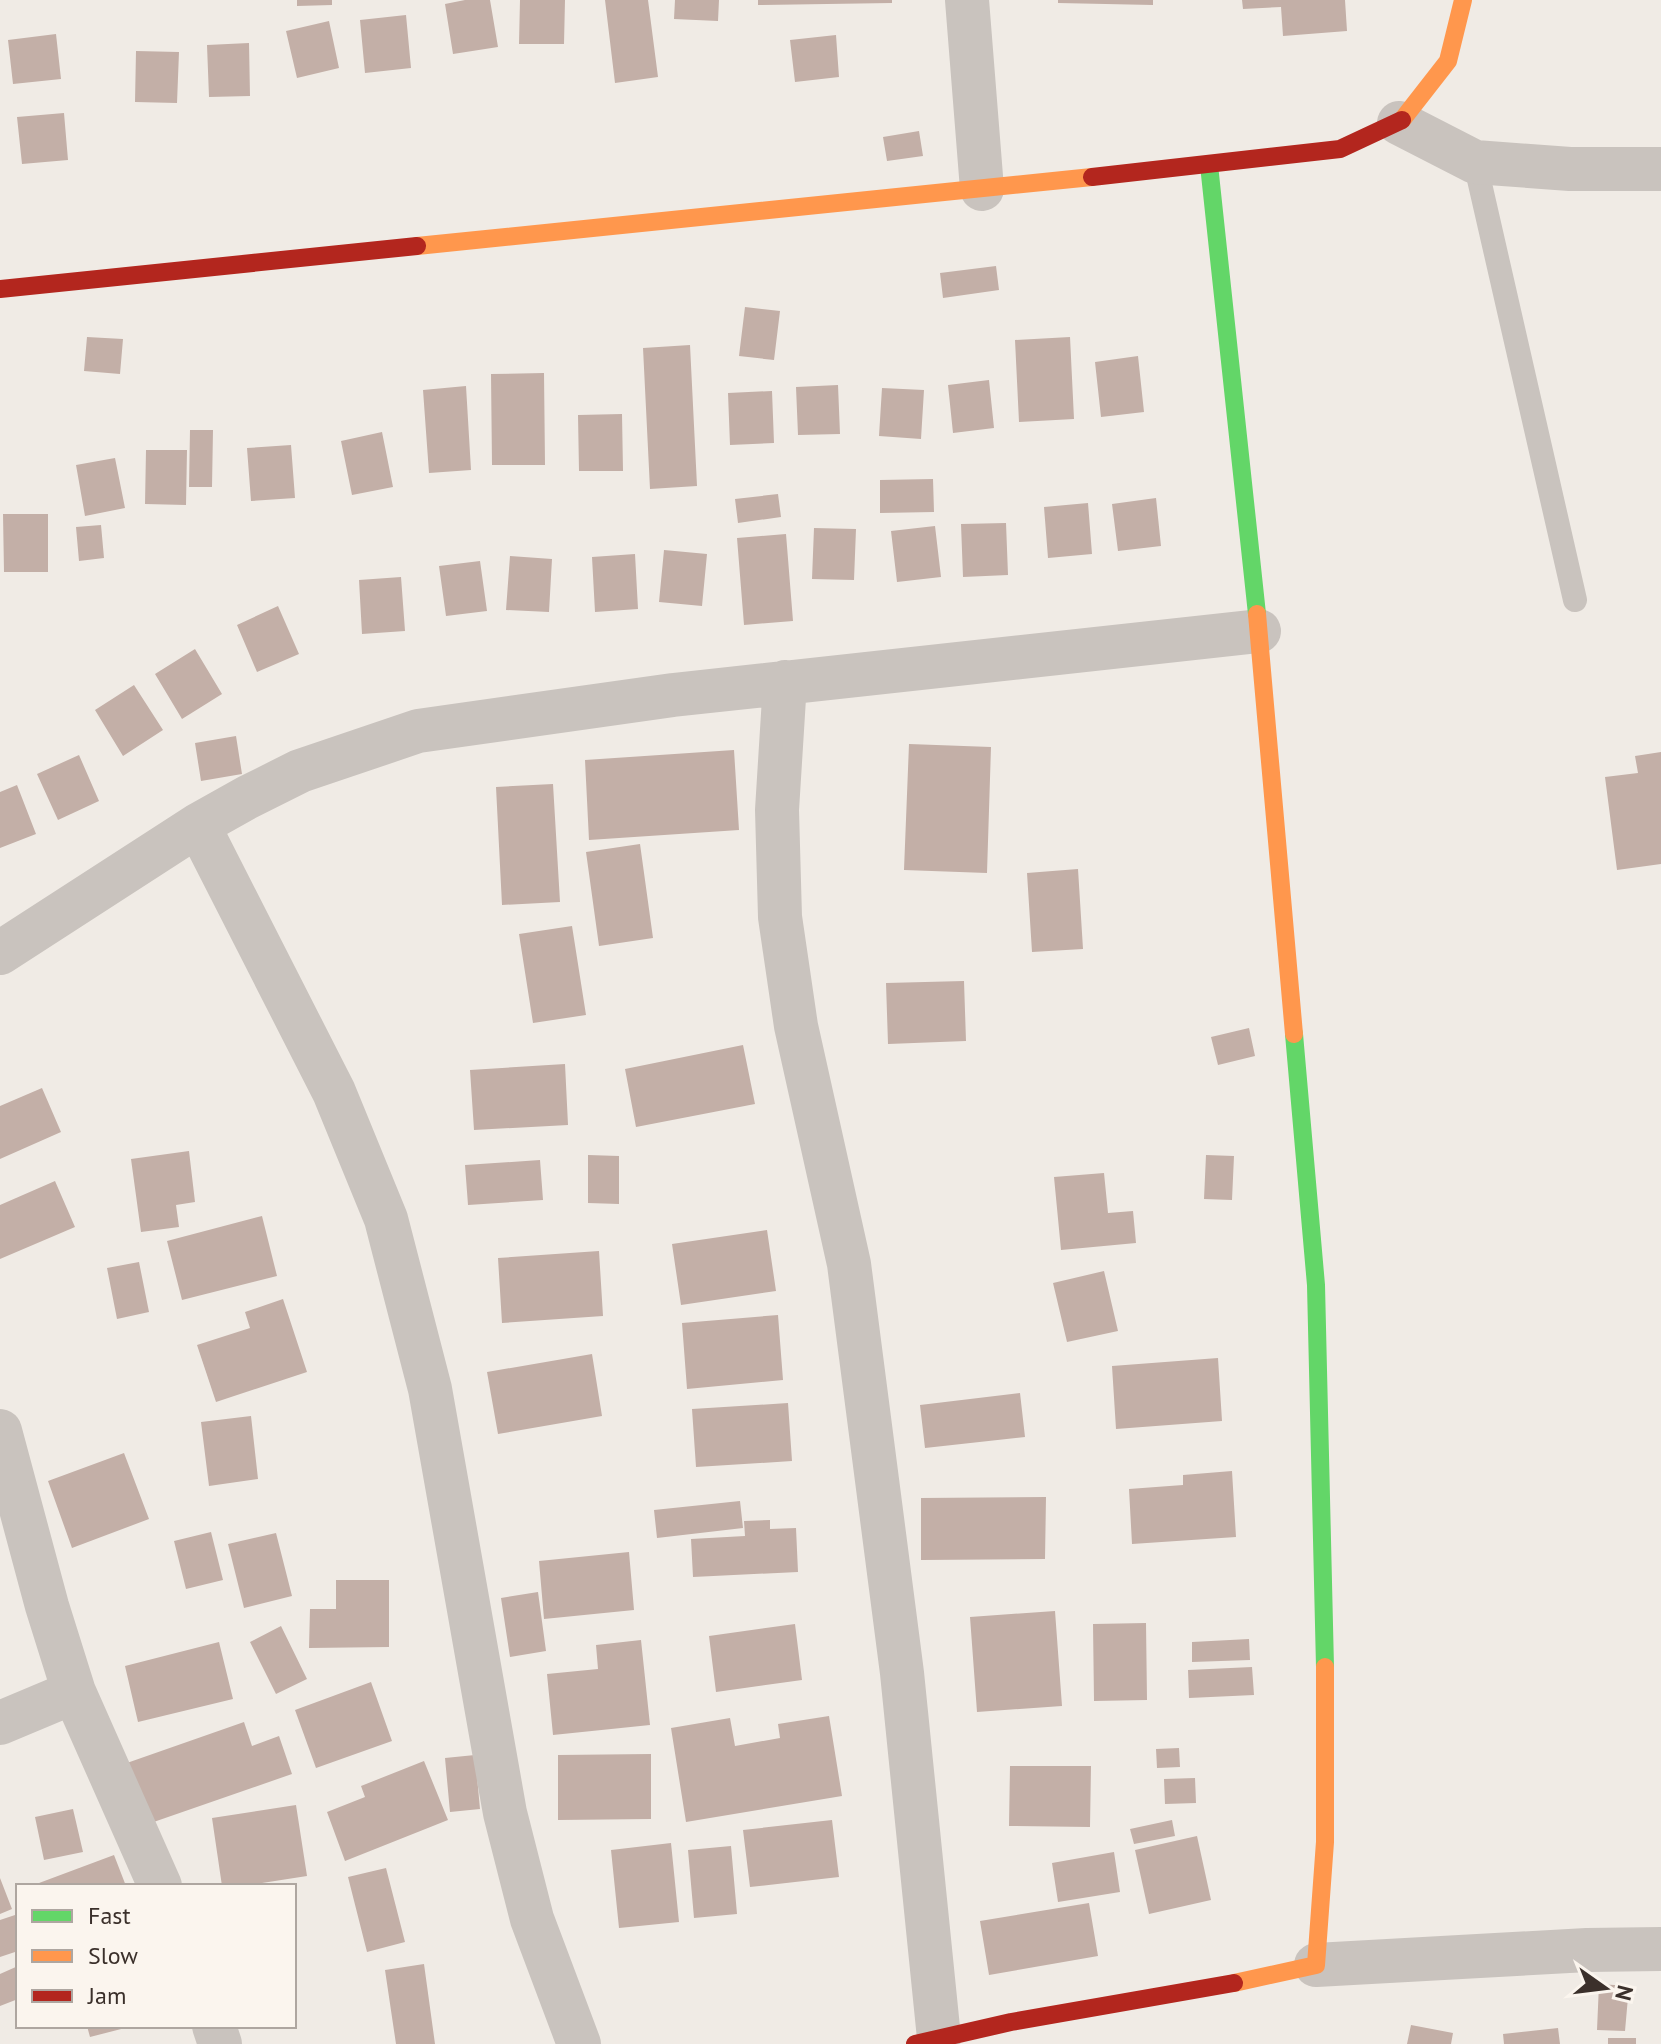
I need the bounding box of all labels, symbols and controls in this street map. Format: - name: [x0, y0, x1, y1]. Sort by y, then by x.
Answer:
- legend: [16, 1884, 296, 2028]
- text: Fast: [88, 1900, 131, 1931]
- text: Slow: [88, 1940, 138, 1971]
- north arrow: [1565, 1948, 1645, 2028]
- text: Jam: [87, 1980, 126, 2011]
- text: N: [1609, 1982, 1640, 2003]

